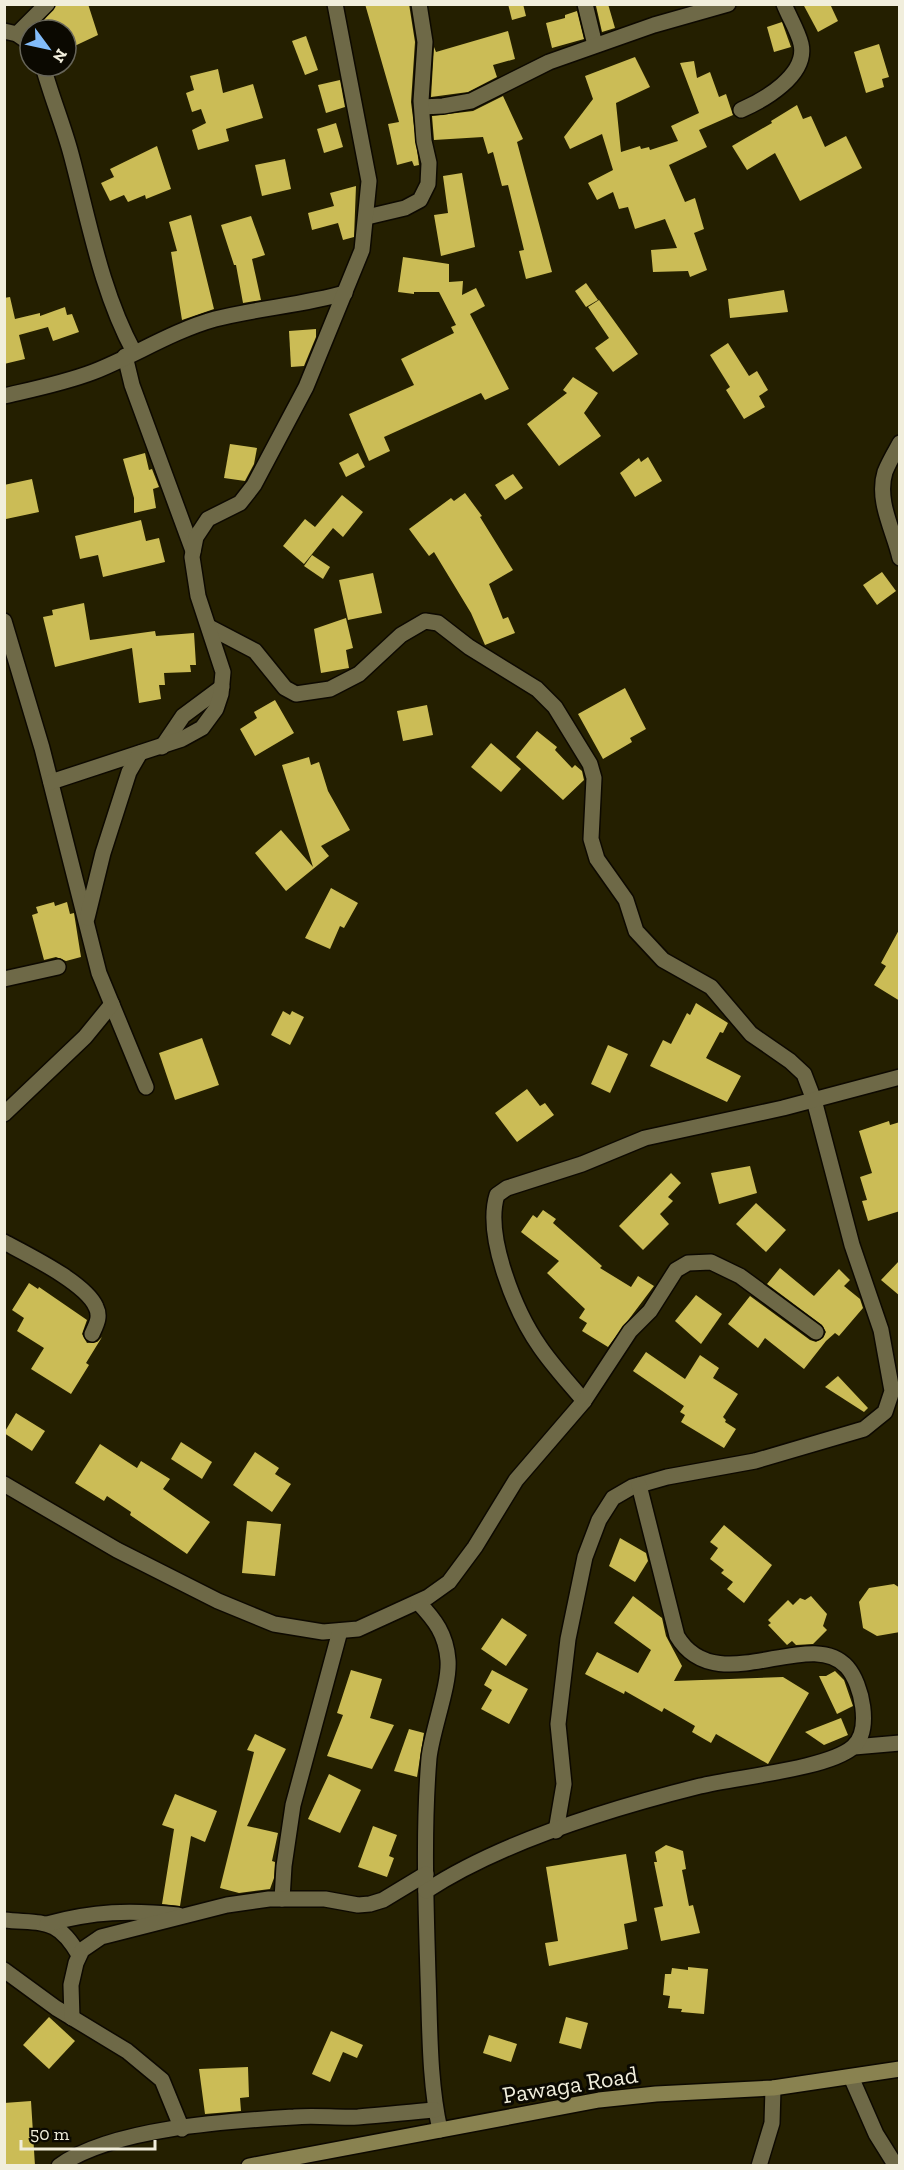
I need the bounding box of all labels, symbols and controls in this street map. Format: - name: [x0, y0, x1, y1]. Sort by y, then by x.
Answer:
- north arrow: [18, 18, 78, 78]
- text: N: [49, 46, 71, 66]
- street label: Pawaga Road: [500, 2060, 640, 2110]
- scale bar: [21, 2113, 154, 2151]
- text: 50 m: [30, 2123, 70, 2145]

